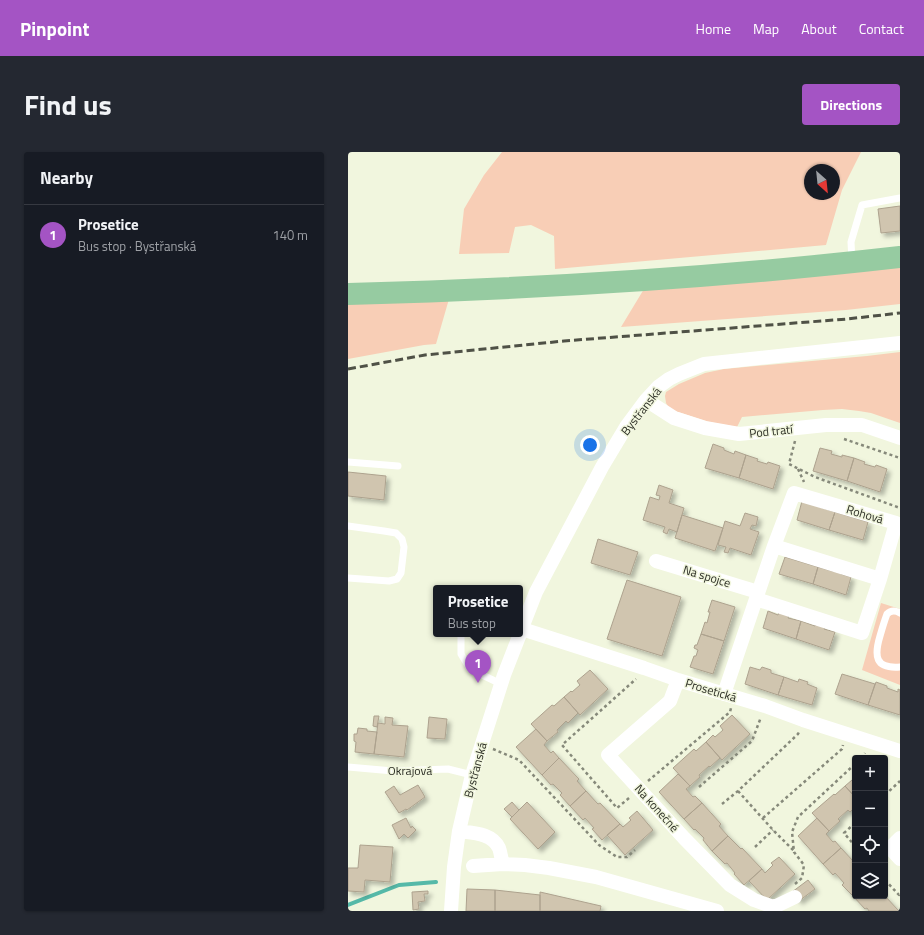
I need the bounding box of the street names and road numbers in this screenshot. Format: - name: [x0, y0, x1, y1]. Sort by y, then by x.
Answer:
- street label: Bystřanská: [616, 383, 666, 439]
- street label: Pod tratí: [748, 419, 795, 443]
- street label: Rohová: [844, 499, 886, 529]
- street label: Na spojce: [681, 560, 733, 592]
- street label: Prosetická: [683, 673, 739, 707]
- street label: Bystřanská: [458, 740, 492, 800]
- street label: Okrajová: [388, 761, 432, 780]
- street label: Na konečné: [630, 780, 684, 836]

